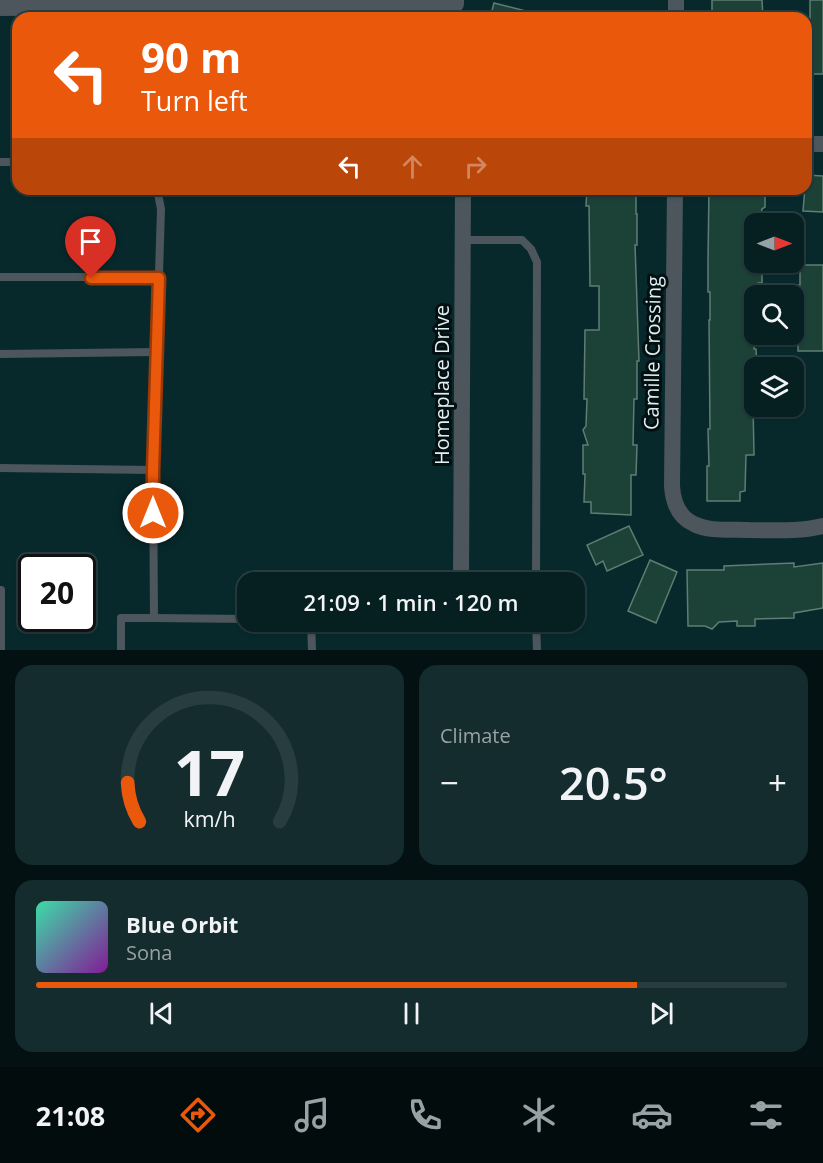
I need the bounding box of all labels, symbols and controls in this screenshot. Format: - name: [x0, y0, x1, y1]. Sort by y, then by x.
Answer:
- text: 90 m: [141, 28, 241, 85]
- icon: left: [42, 36, 120, 114]
- text: Turn left: [141, 82, 248, 119]
- icon: left: [333, 150, 366, 183]
- icon: ahead: [396, 150, 429, 183]
- icon: right: [459, 150, 492, 183]
- north arrow: [744, 213, 804, 273]
- map controls: [744, 213, 804, 417]
- pin: [65, 216, 116, 278]
- icon: arrive: [74, 225, 107, 258]
- street label: Camille Crossing: [637, 276, 667, 430]
- button: search: [744, 285, 804, 345]
- street label: Homeplace Drive: [428, 305, 455, 465]
- button: layers: [744, 357, 804, 417]
- position arrow: [121, 481, 185, 545]
- speed limit sign: 20: [18, 554, 96, 632]
- text: 21:09 · 1 min · 120 m: [303, 587, 519, 617]
- text: Climate: [440, 722, 511, 749]
- text: 17: [174, 729, 245, 814]
- text: 20.5°: [559, 752, 668, 813]
- text: −: [440, 760, 459, 805]
- text: +: [768, 760, 787, 805]
- text: km/h: [183, 804, 236, 833]
- text: Blue Orbit: [126, 909, 238, 939]
- text: Sona: [126, 939, 172, 966]
- icon: previous: [145, 997, 178, 1030]
- icon: pause: [395, 997, 428, 1030]
- icon: next: [645, 997, 678, 1030]
- icon: directions: [177, 1094, 219, 1136]
- icon: music: [291, 1094, 333, 1136]
- icon: phone: [404, 1094, 446, 1136]
- icon: climate: [518, 1094, 560, 1136]
- icon: car: [631, 1094, 673, 1136]
- icon: filters: [745, 1094, 787, 1136]
- text: 21:08: [36, 1097, 105, 1134]

